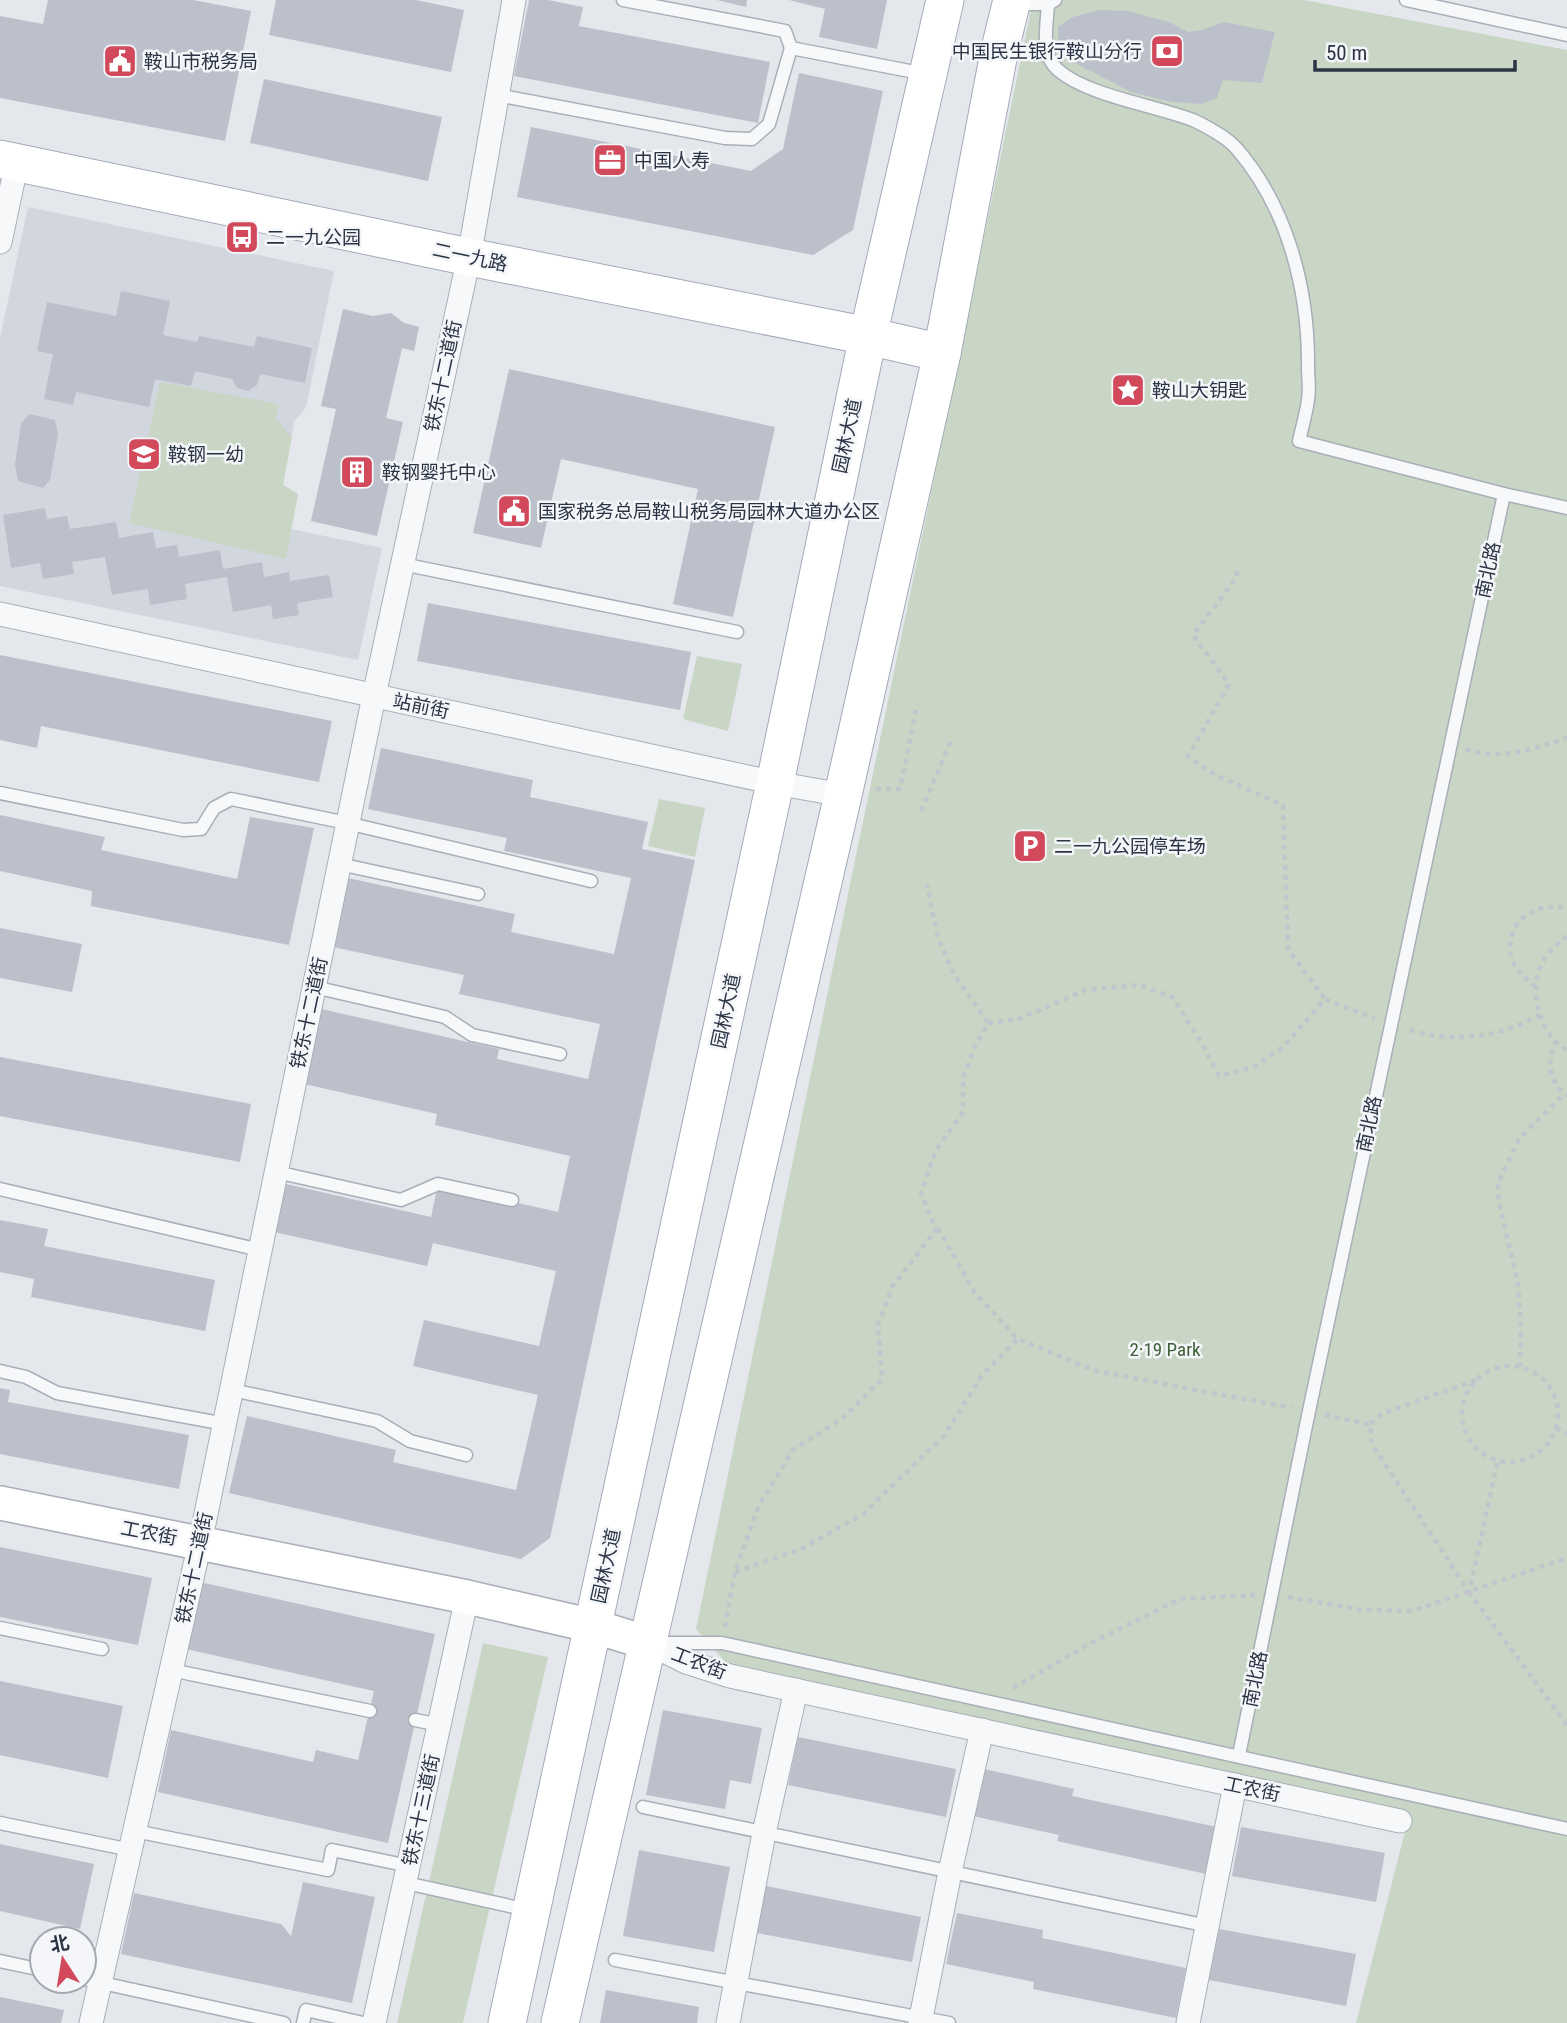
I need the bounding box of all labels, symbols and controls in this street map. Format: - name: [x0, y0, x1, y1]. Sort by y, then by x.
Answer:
- scale bar: [1315, 28, 1514, 72]
- bank icon: 中国民生银行鞍山分行: [1148, 32, 1186, 70]
- place label: 中国民生银行鞍山分行: [952, 40, 1142, 63]
- text: 50 m: [1326, 41, 1367, 65]
- public building icon: 鞍山市税务局: [101, 42, 139, 80]
- place label: 鞍山市税务局: [144, 50, 258, 73]
- office icon: 中国人寿: [591, 141, 629, 179]
- place label: 中国人寿: [634, 149, 710, 172]
- bus stop icon: 二一九公园: [223, 218, 261, 256]
- place label: 二一九公园: [266, 226, 361, 249]
- street label: 二一九路: [430, 238, 510, 276]
- street label: 铁东十二道街: [420, 318, 466, 434]
- place icon: 鞍山大钥匙: [1109, 371, 1147, 409]
- place label: 鞍山大钥匙: [1152, 379, 1247, 402]
- street label: 园林大道: [828, 396, 866, 476]
- school or university icon: 鞍钢一幼: [125, 435, 163, 473]
- place label: 鞍钢一幼: [168, 443, 244, 466]
- building icon: 鞍钢婴托中心: [338, 453, 376, 491]
- place label: 鞍钢婴托中心: [382, 461, 496, 484]
- public building icon: 国家税务总局鞍山税务局园林大道办公区: [495, 492, 533, 530]
- place label: 国家税务总局鞍山税务局园林大道办公区: [538, 500, 880, 523]
- street label: 南北路: [1471, 540, 1505, 600]
- street label: 站前街: [391, 689, 451, 723]
- parking icon: 二一九公园停车场: [1011, 827, 1049, 865]
- place label: 二一九公园停车场: [1054, 835, 1206, 858]
- street label: 铁东十二道街: [286, 955, 332, 1071]
- street label: 园林大道: [707, 971, 745, 1051]
- street label: 南北路: [1352, 1094, 1386, 1154]
- park label: 2·19 Park: [1129, 1338, 1201, 1361]
- street label: 铁东十二道街: [171, 1510, 217, 1626]
- street label: 工农街: [119, 1516, 179, 1550]
- street label: 园林大道: [587, 1526, 625, 1606]
- street label: 工农街: [668, 1642, 730, 1684]
- street label: 南北路: [1238, 1649, 1272, 1709]
- street label: 铁东十三道街: [398, 1752, 444, 1868]
- street label: 工农街: [1222, 1772, 1282, 1806]
- north arrow: [28, 1925, 98, 1995]
- text: 北: [48, 1931, 71, 1957]

